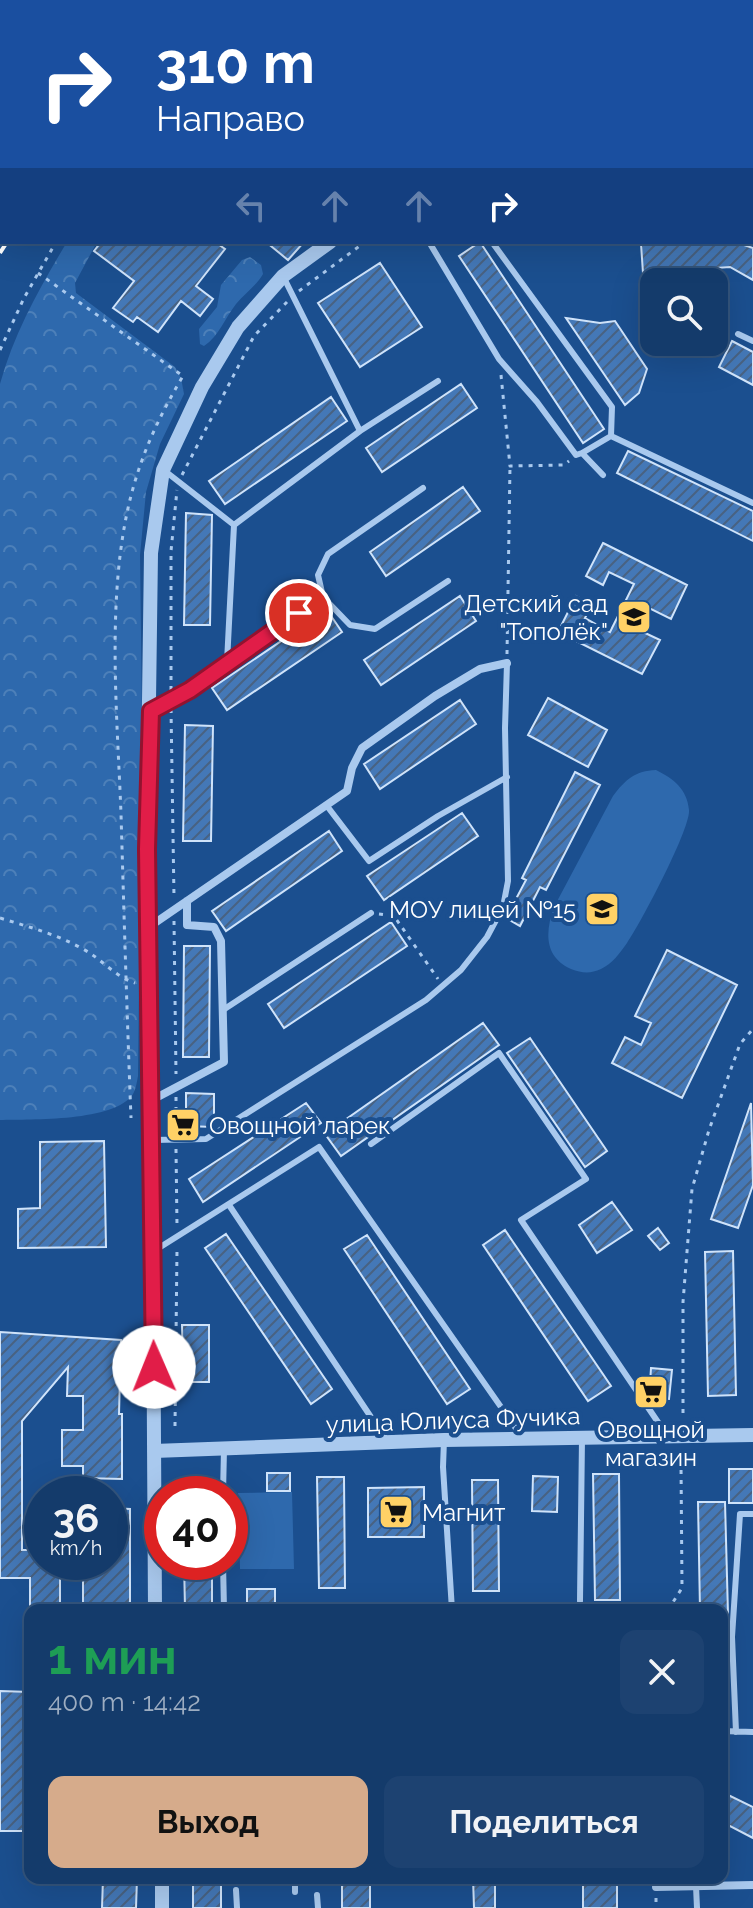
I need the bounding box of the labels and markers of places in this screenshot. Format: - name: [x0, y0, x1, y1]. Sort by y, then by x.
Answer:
- pin: [265, 579, 333, 647]
- place label: Детский сад "Тополёк": [464, 589, 608, 646]
- school or university icon: Детский сад "Тополёк": [615, 598, 653, 636]
- school or university icon: МОУ лицей №15: [583, 890, 621, 928]
- place label: МОУ лицей №15: [389, 895, 576, 924]
- supermarket icon: Овощной ларек: [164, 1106, 202, 1144]
- place label: Овощной ларек: [209, 1111, 391, 1140]
- supermarket icon: Овощной магазин: [632, 1373, 670, 1411]
- place label: Овощной магазин: [597, 1415, 705, 1472]
- supermarket icon: Магнит: [377, 1493, 415, 1531]
- place label: Магнит: [422, 1498, 506, 1527]

